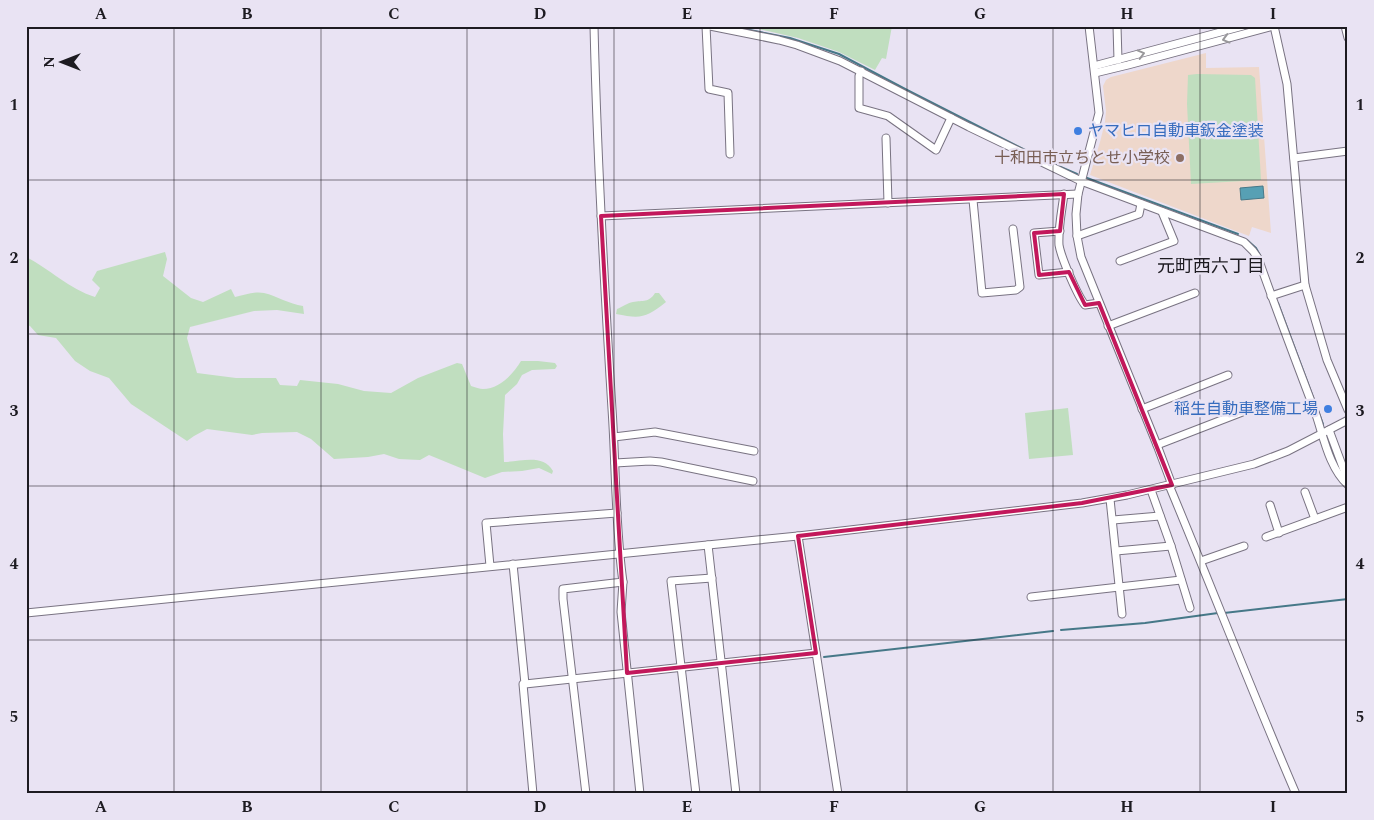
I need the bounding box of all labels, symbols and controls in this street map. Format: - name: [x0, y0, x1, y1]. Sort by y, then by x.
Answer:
- text: A: [95, 2, 108, 26]
- text: B: [241, 2, 253, 26]
- text: C: [388, 2, 400, 26]
- text: D: [534, 2, 547, 26]
- text: E: [682, 2, 692, 26]
- text: F: [829, 2, 839, 26]
- text: G: [974, 2, 986, 26]
- text: H: [1120, 2, 1134, 26]
- text: I: [1270, 2, 1276, 26]
- one-way arrow: [1221, 33, 1230, 44]
- north arrow: [38, 38, 88, 88]
- one-way arrow: [1137, 49, 1146, 60]
- text: N: [39, 56, 60, 68]
- text: 1: [10, 93, 18, 117]
- text: 1: [1356, 93, 1364, 117]
- place label: ヤマヒロ自動車鈑金塗装: [1088, 119, 1264, 143]
- marker: ヤマヒロ自動車鈑金塗装: [1072, 125, 1084, 137]
- place label: 十和田市立ちとせ小学校: [994, 146, 1170, 170]
- marker: 十和田市立ちとせ小学校: [1174, 152, 1186, 164]
- text: 2: [10, 246, 19, 270]
- text: 2: [1356, 246, 1365, 270]
- district label: 元町西六丁目: [1157, 253, 1265, 280]
- place label: 稲生自動車整備工場: [1174, 397, 1318, 421]
- text: 3: [10, 399, 19, 423]
- text: 3: [1356, 399, 1365, 423]
- marker: 稲生自動車整備工場: [1322, 403, 1334, 415]
- text: 4: [10, 552, 19, 576]
- text: 4: [1356, 552, 1365, 576]
- text: 5: [10, 705, 18, 729]
- text: 5: [1356, 705, 1364, 729]
- text: A: [95, 795, 108, 819]
- text: B: [241, 795, 253, 819]
- text: C: [388, 795, 400, 819]
- text: D: [534, 795, 547, 819]
- text: E: [682, 795, 692, 819]
- text: F: [829, 795, 839, 819]
- text: G: [974, 795, 986, 819]
- text: H: [1120, 795, 1134, 819]
- text: I: [1270, 795, 1276, 819]

